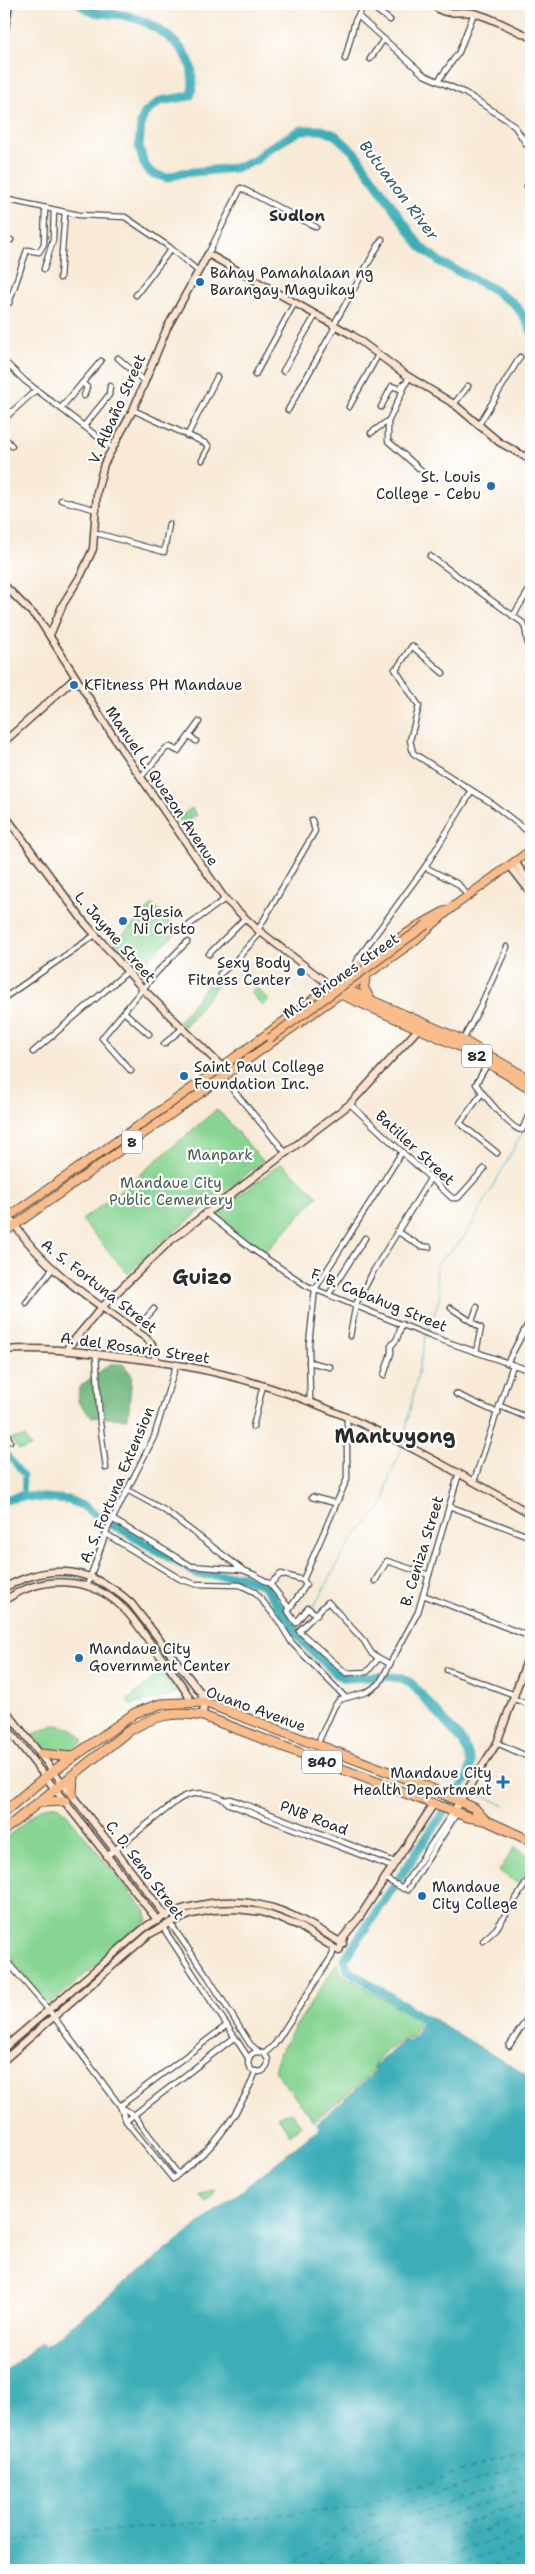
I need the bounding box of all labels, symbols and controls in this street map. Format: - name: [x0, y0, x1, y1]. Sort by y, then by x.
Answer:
- water label: Butuanon River: [355, 136, 444, 245]
- district label: Sudlon: [269, 205, 325, 226]
- place label: Bahay Pamahalaan ng Barangay Maguikay: [210, 263, 374, 300]
- marker: Bahay Pamahalaan ng Barangay Maguikay: [194, 276, 206, 288]
- street label: V. Albaño Street: [84, 351, 150, 467]
- place label: St. Louis College - Cebu: [376, 467, 481, 504]
- marker: St. Louis College - Cebu: [485, 480, 497, 492]
- place label: KFitness PH Mandaue: [84, 675, 243, 695]
- marker: KFitness PH Mandaue: [68, 679, 80, 691]
- street label: Manuel L. Quezon Avenue: [101, 702, 223, 870]
- street label: L. Jayme Street: [70, 887, 160, 987]
- place label: Iglesia Ni Cristo: [133, 902, 195, 939]
- marker: Iglesia Ni Cristo: [117, 915, 129, 927]
- street label: M.C. Briones Street: [279, 928, 403, 1024]
- place label: Sexy Body Fitness Center: [188, 953, 291, 990]
- marker: Sexy Body Fitness Center: [295, 966, 307, 978]
- road number: 82: [462, 1044, 492, 1068]
- place label: Saint Paul College Foundation Inc.: [194, 1057, 324, 1094]
- marker: Saint Paul College Foundation Inc.: [178, 1070, 190, 1082]
- street label: Batiller Street: [371, 1106, 459, 1190]
- road number: 8: [122, 1130, 142, 1154]
- park label: Manpark: [187, 1145, 253, 1165]
- park label: Mandaue City Public Cementery: [109, 1173, 233, 1210]
- street label: A. S. Fortuna Street: [37, 1234, 161, 1338]
- street label: F. B. Cabahug Street: [308, 1263, 450, 1337]
- district label: Guizo: [172, 1264, 232, 1290]
- street label: A. del Rosario Street: [59, 1328, 211, 1368]
- street label: A. S. Fortuna Extension: [75, 1404, 159, 1566]
- district label: Mantuyong: [335, 1423, 455, 1449]
- street label: B. Ceniza Street: [396, 1493, 448, 1609]
- place label: Mandaue City Government Center: [89, 1639, 231, 1676]
- marker: Mandaue City Government Center: [73, 1652, 85, 1664]
- street label: Ouano Avenue: [203, 1682, 309, 1736]
- road number: 840: [302, 1750, 342, 1774]
- place label: Mandaue City Health Department: [353, 1763, 492, 1800]
- marker: Mandaue City Health Department: [496, 1775, 510, 1789]
- street label: PNB Road: [277, 1796, 351, 1840]
- street label: C. D. Seno Street: [101, 1816, 189, 1924]
- place label: Mandaue City College: [432, 1877, 518, 1914]
- marker: Mandaue City College: [416, 1890, 428, 1902]

